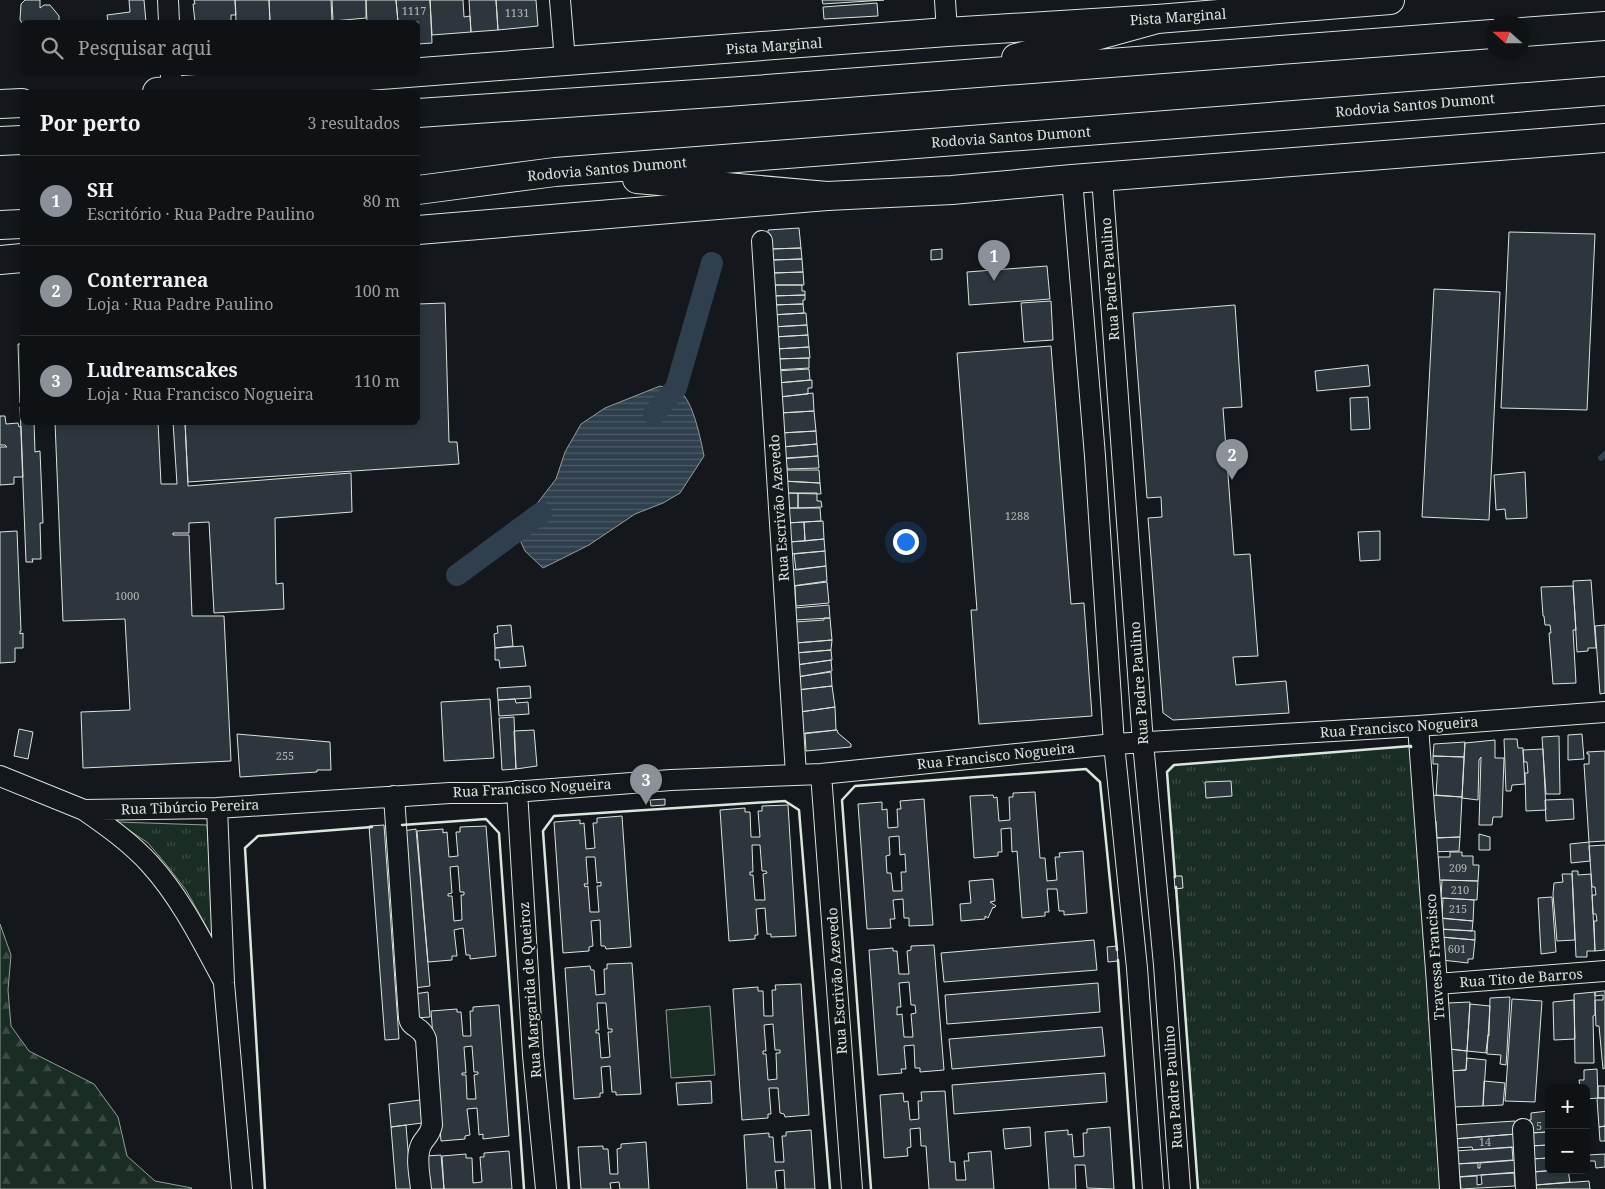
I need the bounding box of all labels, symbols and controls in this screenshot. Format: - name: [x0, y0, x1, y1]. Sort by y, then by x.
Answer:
- house number: 1117: [402, 3, 426, 18]
- street label: Pista Marginal: [1129, 4, 1227, 29]
- house number: 1131: [505, 5, 529, 20]
- north arrow: [1485, 15, 1530, 60]
- search box: [20, 20, 420, 75]
- street label: Pista Marginal: [725, 33, 823, 58]
- icon: search: [38, 34, 66, 62]
- text: Pesquisar aqui: [78, 35, 212, 61]
- street label: Rodovia Santos Dumont: [1334, 88, 1495, 121]
- text: Por perto: [40, 109, 141, 137]
- text: 3 resultados: [308, 112, 400, 134]
- street label: Rodovia Santos Dumont: [931, 121, 1091, 152]
- street label: Rodovia Santos Dumont: [526, 152, 687, 185]
- text: SH: [87, 177, 114, 203]
- text: 1: [51, 190, 61, 212]
- text: 80 m: [363, 190, 400, 212]
- text: Escritório · Rua Padre Paulino: [87, 203, 315, 225]
- street label: Rua Padre Paulino: [1096, 217, 1123, 341]
- pin: 1: [978, 240, 1010, 281]
- text: Conterranea: [87, 267, 208, 293]
- text: 2: [51, 280, 61, 302]
- text: 100 m: [354, 280, 400, 302]
- text: Loja · Rua Padre Paulino: [87, 293, 273, 315]
- text: Ludreamscakes: [87, 357, 238, 383]
- text: 3: [51, 370, 61, 392]
- text: 110 m: [354, 370, 400, 392]
- text: Loja · Rua Francisco Nogueira: [87, 383, 314, 405]
- street label: Rua Escrivão Azevedo: [764, 434, 793, 582]
- pin: 2: [1216, 439, 1248, 480]
- house number: 1288: [1005, 508, 1029, 523]
- your location: [893, 529, 919, 555]
- house number: 1000: [115, 588, 139, 603]
- street label: Rua Padre Paulino: [1125, 621, 1152, 745]
- street label: Rua Francisco Nogueira: [1319, 711, 1479, 742]
- street label: Rua Francisco Nogueira: [916, 738, 1076, 773]
- house number: 255: [276, 748, 294, 763]
- pin: 3: [630, 764, 662, 805]
- street label: Rua Francisco Nogueira: [452, 774, 612, 801]
- street label: Rua Tibúrcio Pereira: [120, 795, 260, 818]
- house number: 209: [1449, 860, 1467, 875]
- house number: 210: [1451, 882, 1469, 897]
- street label: Travessa Francisco: [1421, 893, 1448, 1021]
- street label: Rua Margarida de Queiroz: [514, 901, 545, 1079]
- house number: 215: [1449, 901, 1467, 916]
- street label: Rua Escrivão Azevedo: [822, 907, 851, 1055]
- house number: 601: [1448, 941, 1466, 956]
- street label: Rua Tito de Barros: [1459, 964, 1583, 991]
- street label: Rua Padre Paulino: [1159, 1025, 1186, 1149]
- map controls: [1545, 1084, 1590, 1174]
- button: +: [1545, 1084, 1590, 1129]
- house number: 5: [1536, 1118, 1542, 1133]
- button: −: [1545, 1129, 1590, 1174]
- house number: 14: [1479, 1134, 1491, 1149]

